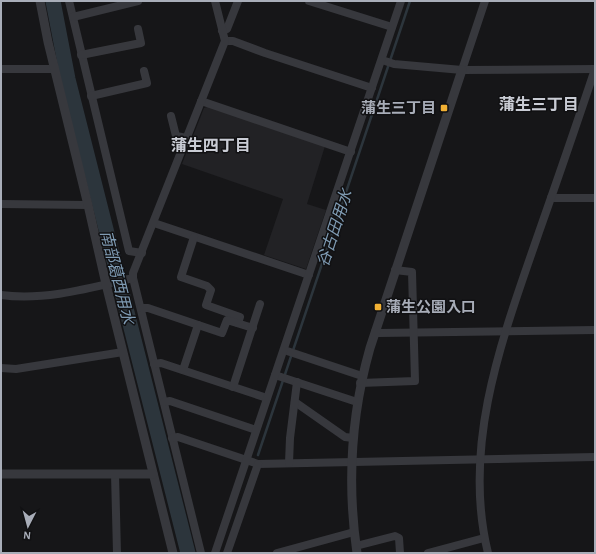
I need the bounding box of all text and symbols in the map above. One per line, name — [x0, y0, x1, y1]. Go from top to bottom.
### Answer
district label: 蒲生三丁目 — [499, 96, 579, 113]
place label: 蒲生三丁目 — [361, 100, 436, 116]
marker: 蒲生三丁目 — [439, 103, 449, 113]
district label: 蒲生四丁目 — [171, 137, 251, 154]
water label: 谷古田用水 — [314, 186, 356, 269]
water label: 南部葛西用水 — [98, 228, 138, 328]
place label: 蒲生公園入口 — [386, 299, 476, 315]
marker: 蒲生公園入口 — [373, 302, 383, 312]
north arrow — [8, 506, 48, 546]
text: N — [23, 530, 31, 541]

